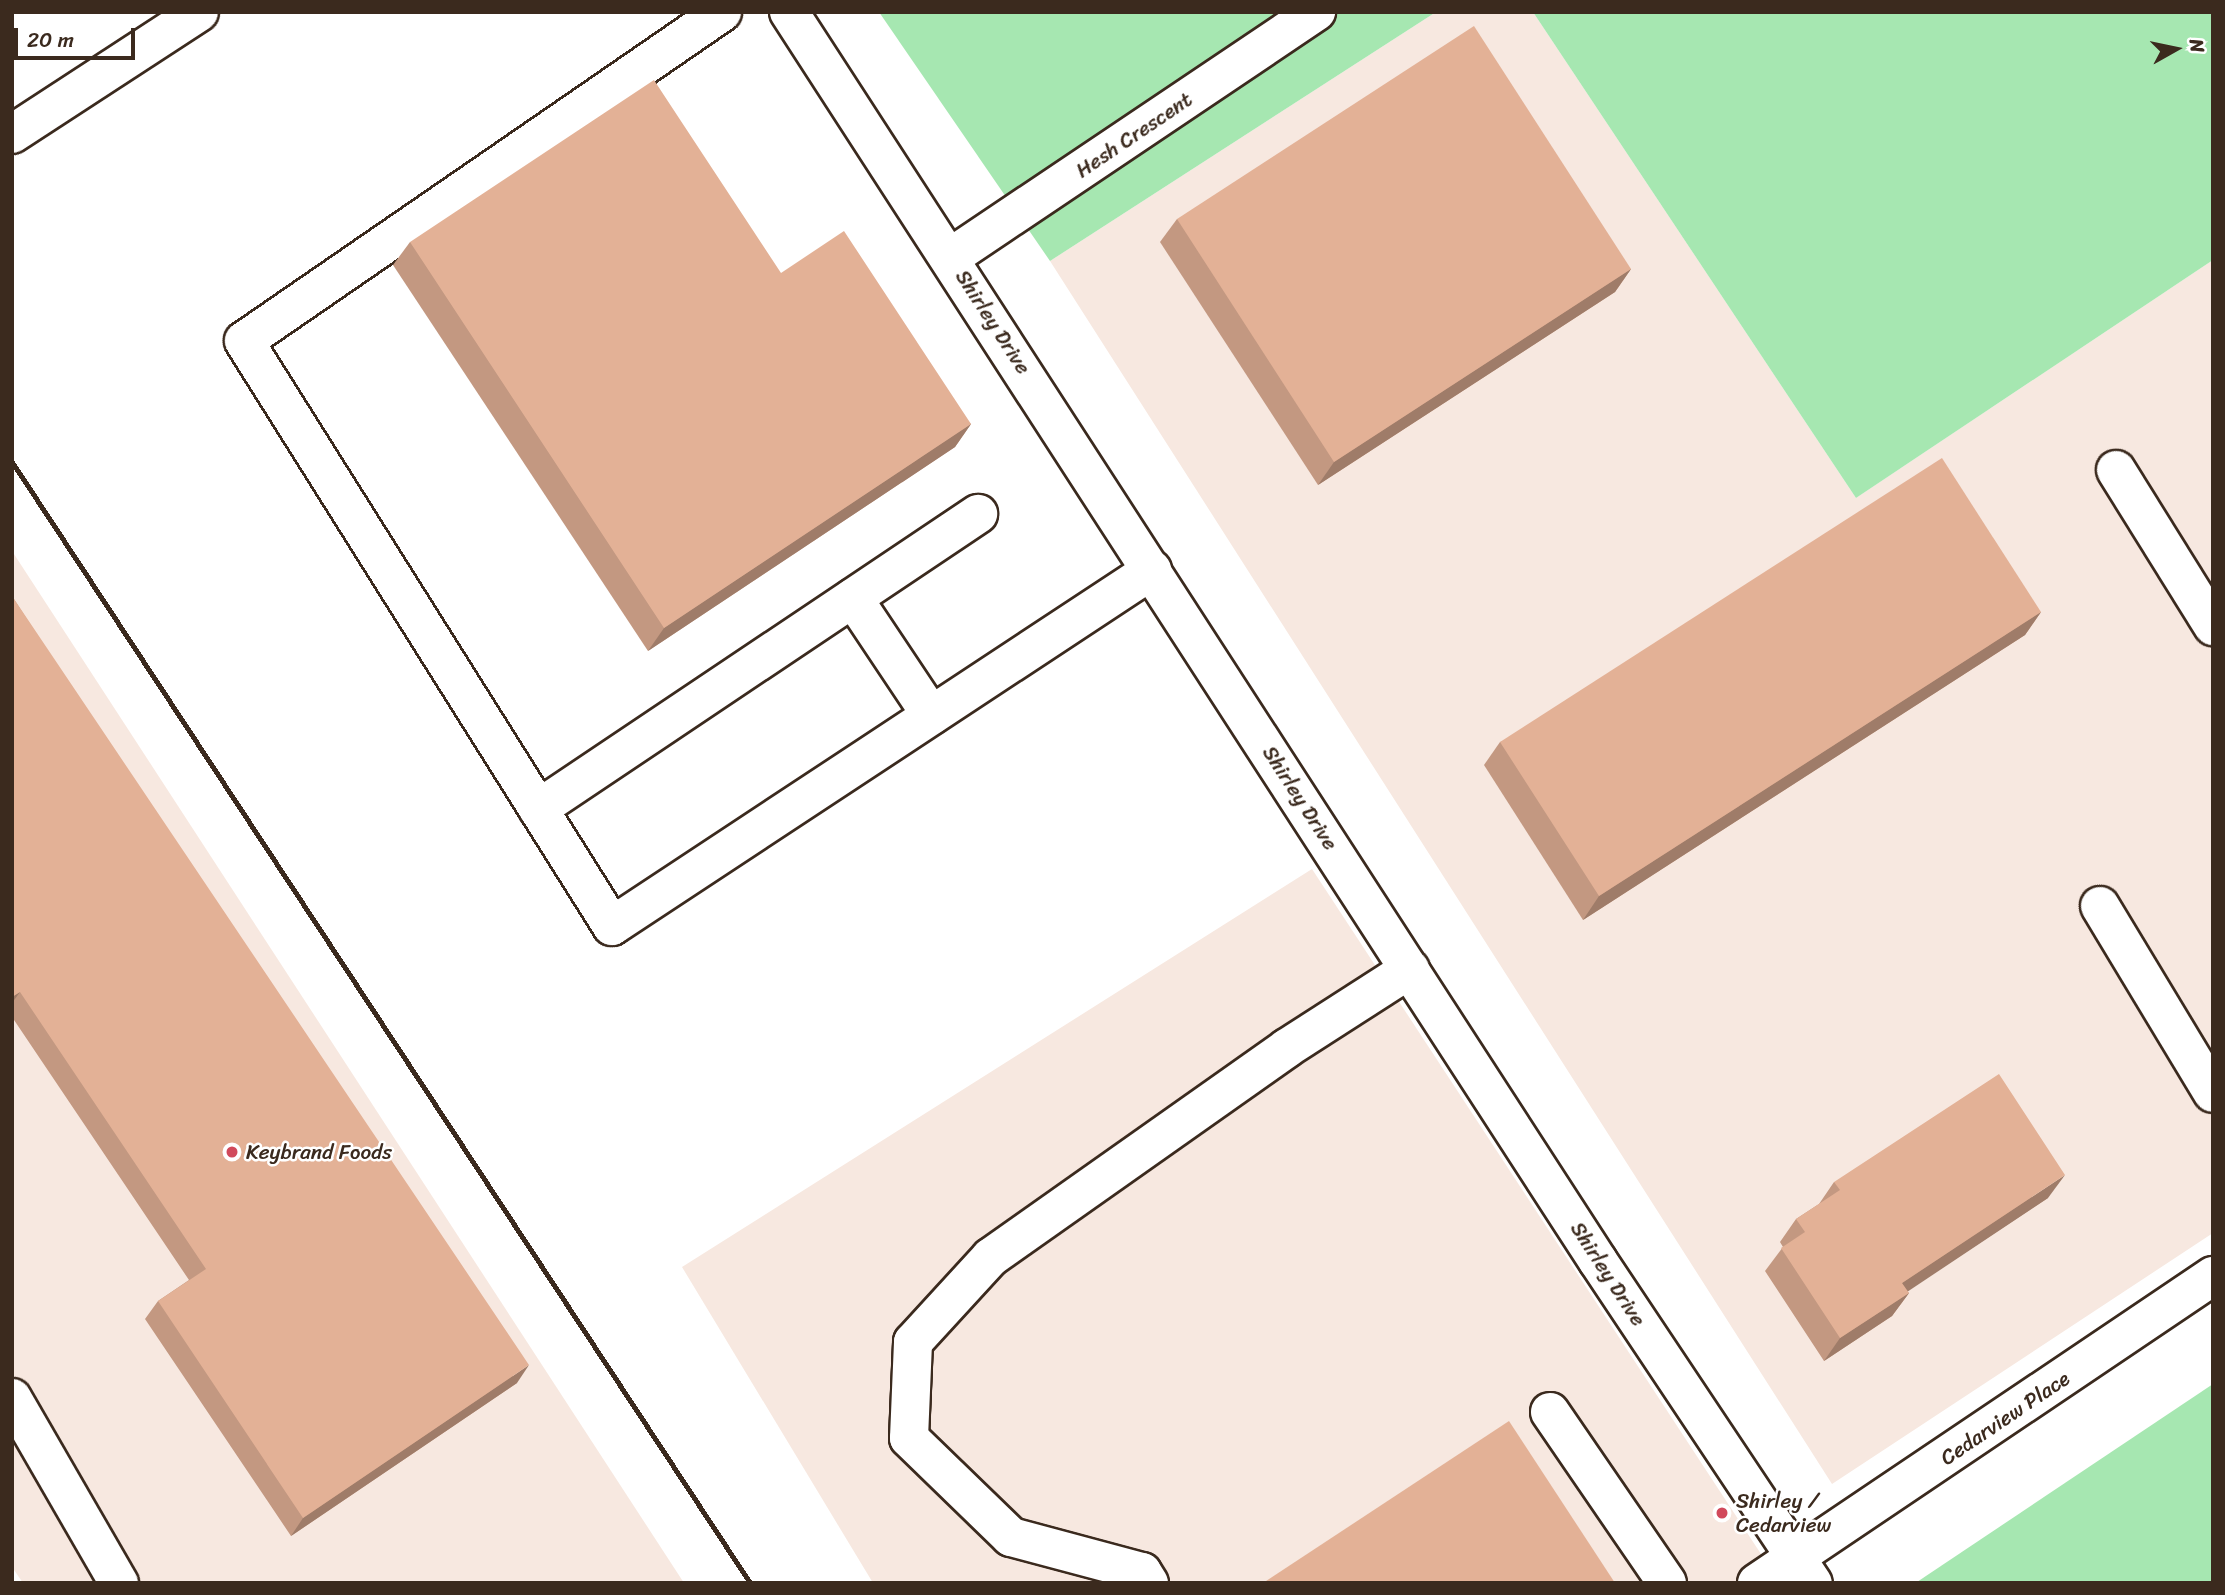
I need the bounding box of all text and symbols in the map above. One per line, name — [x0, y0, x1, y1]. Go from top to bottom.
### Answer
scale bar — [18, 14, 138, 58]
north arrow — [2141, 14, 2211, 84]
text: 20 m — [27, 21, 74, 59]
text: N — [2180, 37, 2215, 55]
street label: Hesh Crescent — [1071, 87, 1197, 183]
street label: Shirley Drive — [950, 265, 1036, 379]
street label: Shirley Drive — [1257, 741, 1343, 855]
place label: Keybrand Foods — [246, 1139, 392, 1165]
marker: Keybrand Foods — [224, 1144, 240, 1160]
street label: Shirley Drive — [1565, 1217, 1651, 1331]
street label: Cedarview Place — [1935, 1365, 2075, 1471]
place label: Shirley / Cedarview — [1736, 1488, 1831, 1538]
marker: Shirley / Cedarview — [1714, 1505, 1730, 1521]

